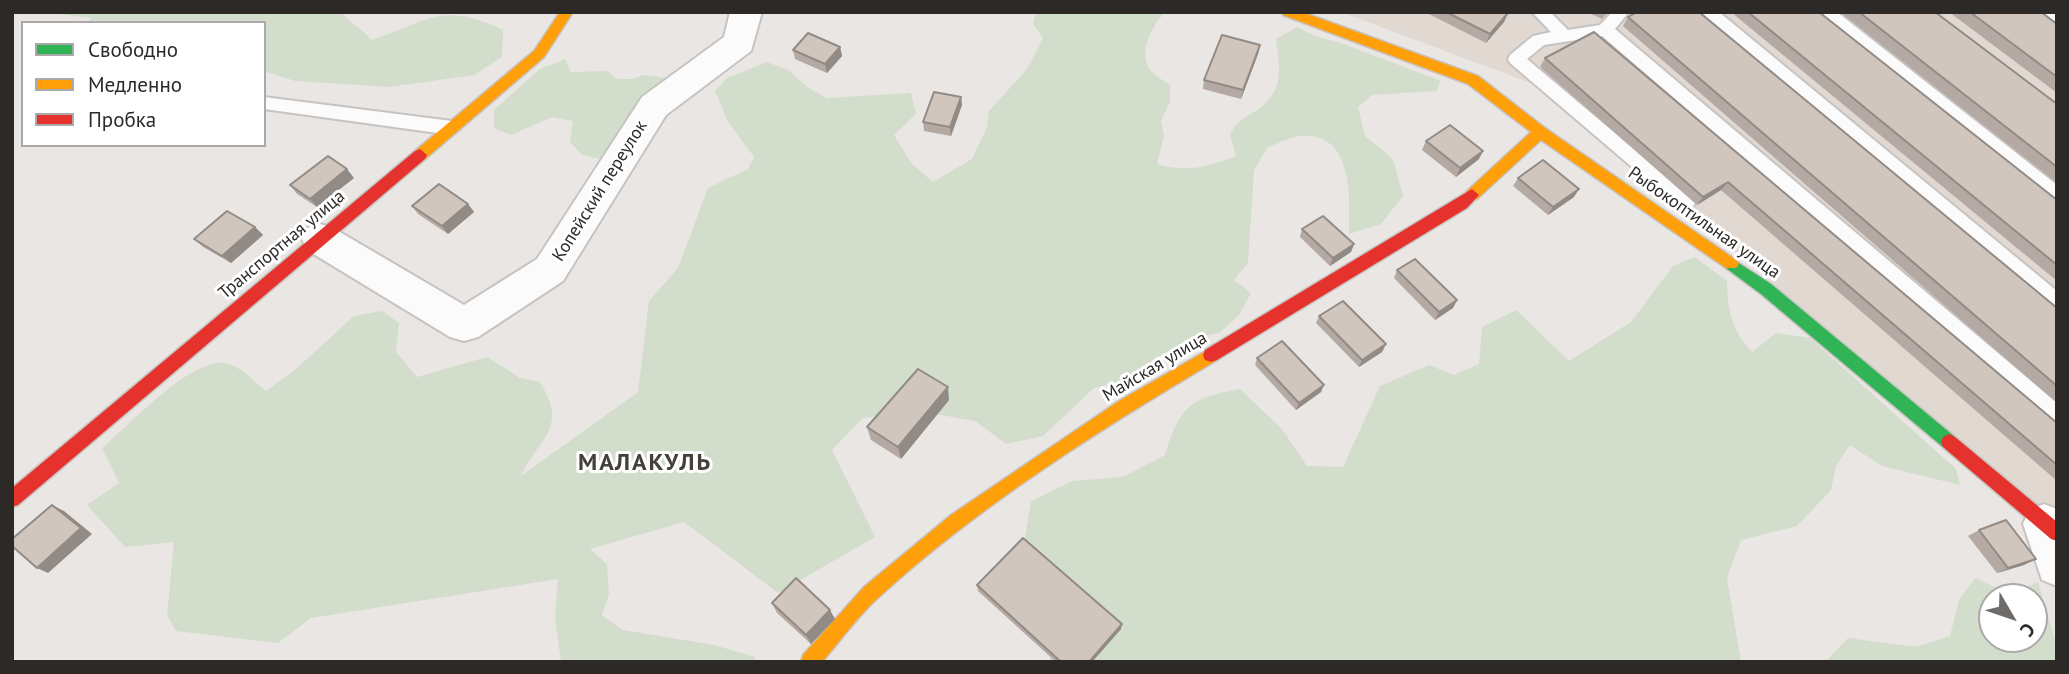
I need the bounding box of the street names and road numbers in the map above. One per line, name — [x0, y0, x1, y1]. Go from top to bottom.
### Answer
street label: Копейский переулок — [548, 117, 652, 265]
street label: Рыбокоптильная улица — [1624, 162, 1784, 284]
street label: Транспортная улица — [214, 186, 350, 304]
street label: Майская улица — [1099, 327, 1211, 407]

